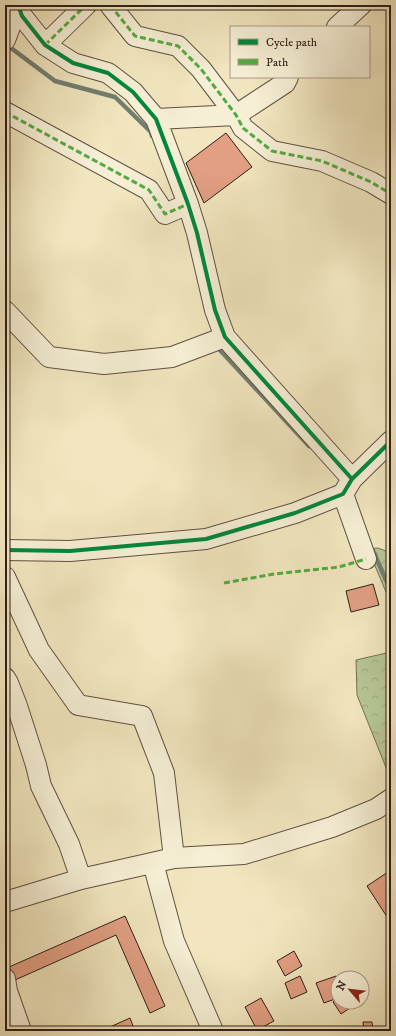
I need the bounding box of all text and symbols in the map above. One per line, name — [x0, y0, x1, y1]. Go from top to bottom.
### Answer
legend — [230, 26, 370, 78]
text: Cycle path — [266, 35, 318, 50]
text: Path — [266, 55, 289, 70]
north arrow — [330, 970, 370, 1010]
text: N — [334, 979, 350, 993]

